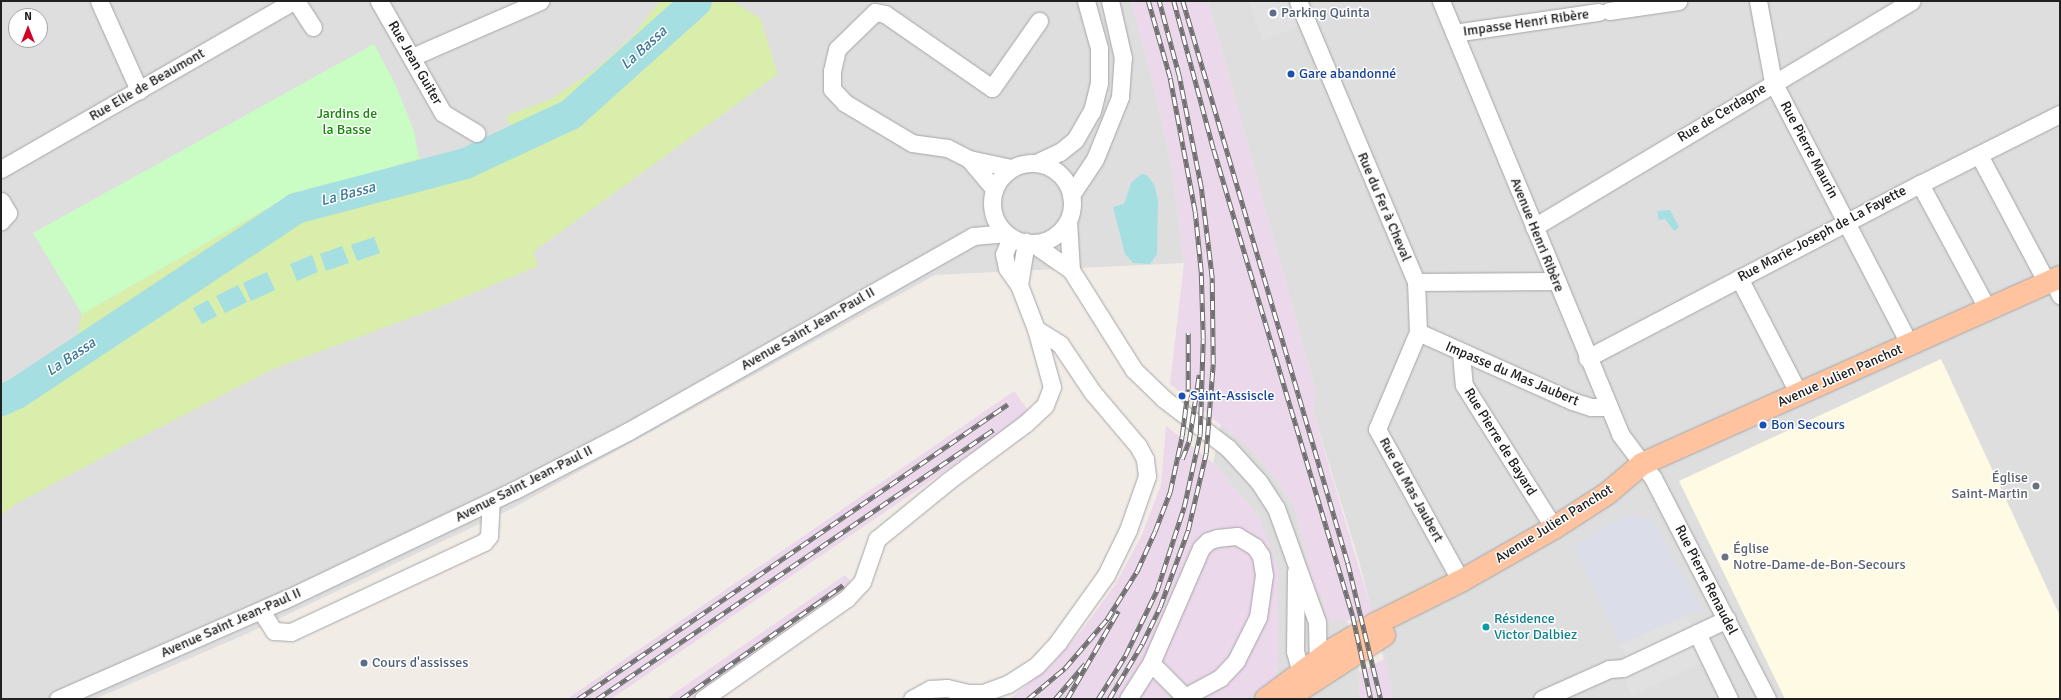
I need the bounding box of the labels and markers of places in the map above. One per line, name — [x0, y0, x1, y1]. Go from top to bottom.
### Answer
place label: Parking Quinta — [1281, 5, 1370, 21]
marker: Parking Quinta — [1268, 8, 1278, 18]
place label: Gare abandonné — [1299, 66, 1396, 82]
marker: Gare abandonné — [1286, 69, 1296, 79]
place label: Saint-Assiscle — [1190, 388, 1274, 404]
marker: Saint-Assiscle — [1177, 391, 1187, 401]
place label: Bon Secours — [1771, 417, 1845, 433]
marker: Bon Secours — [1758, 420, 1768, 430]
place label: Église Saint-Martin — [1952, 470, 2028, 502]
marker: Église Saint-Martin — [2031, 481, 2041, 491]
place label: Église Notre-Dame-de-Bon-Secours — [1733, 541, 1906, 574]
marker: Église Notre-Dame-de-Bon-Secours — [1720, 552, 1730, 562]
place label: Résidence Victor Dalbiez — [1494, 611, 1577, 644]
marker: Résidence Victor Dalbiez — [1481, 622, 1491, 632]
place label: Cours d'assisses — [372, 655, 468, 671]
marker: Cours d'assisses — [359, 658, 369, 668]

